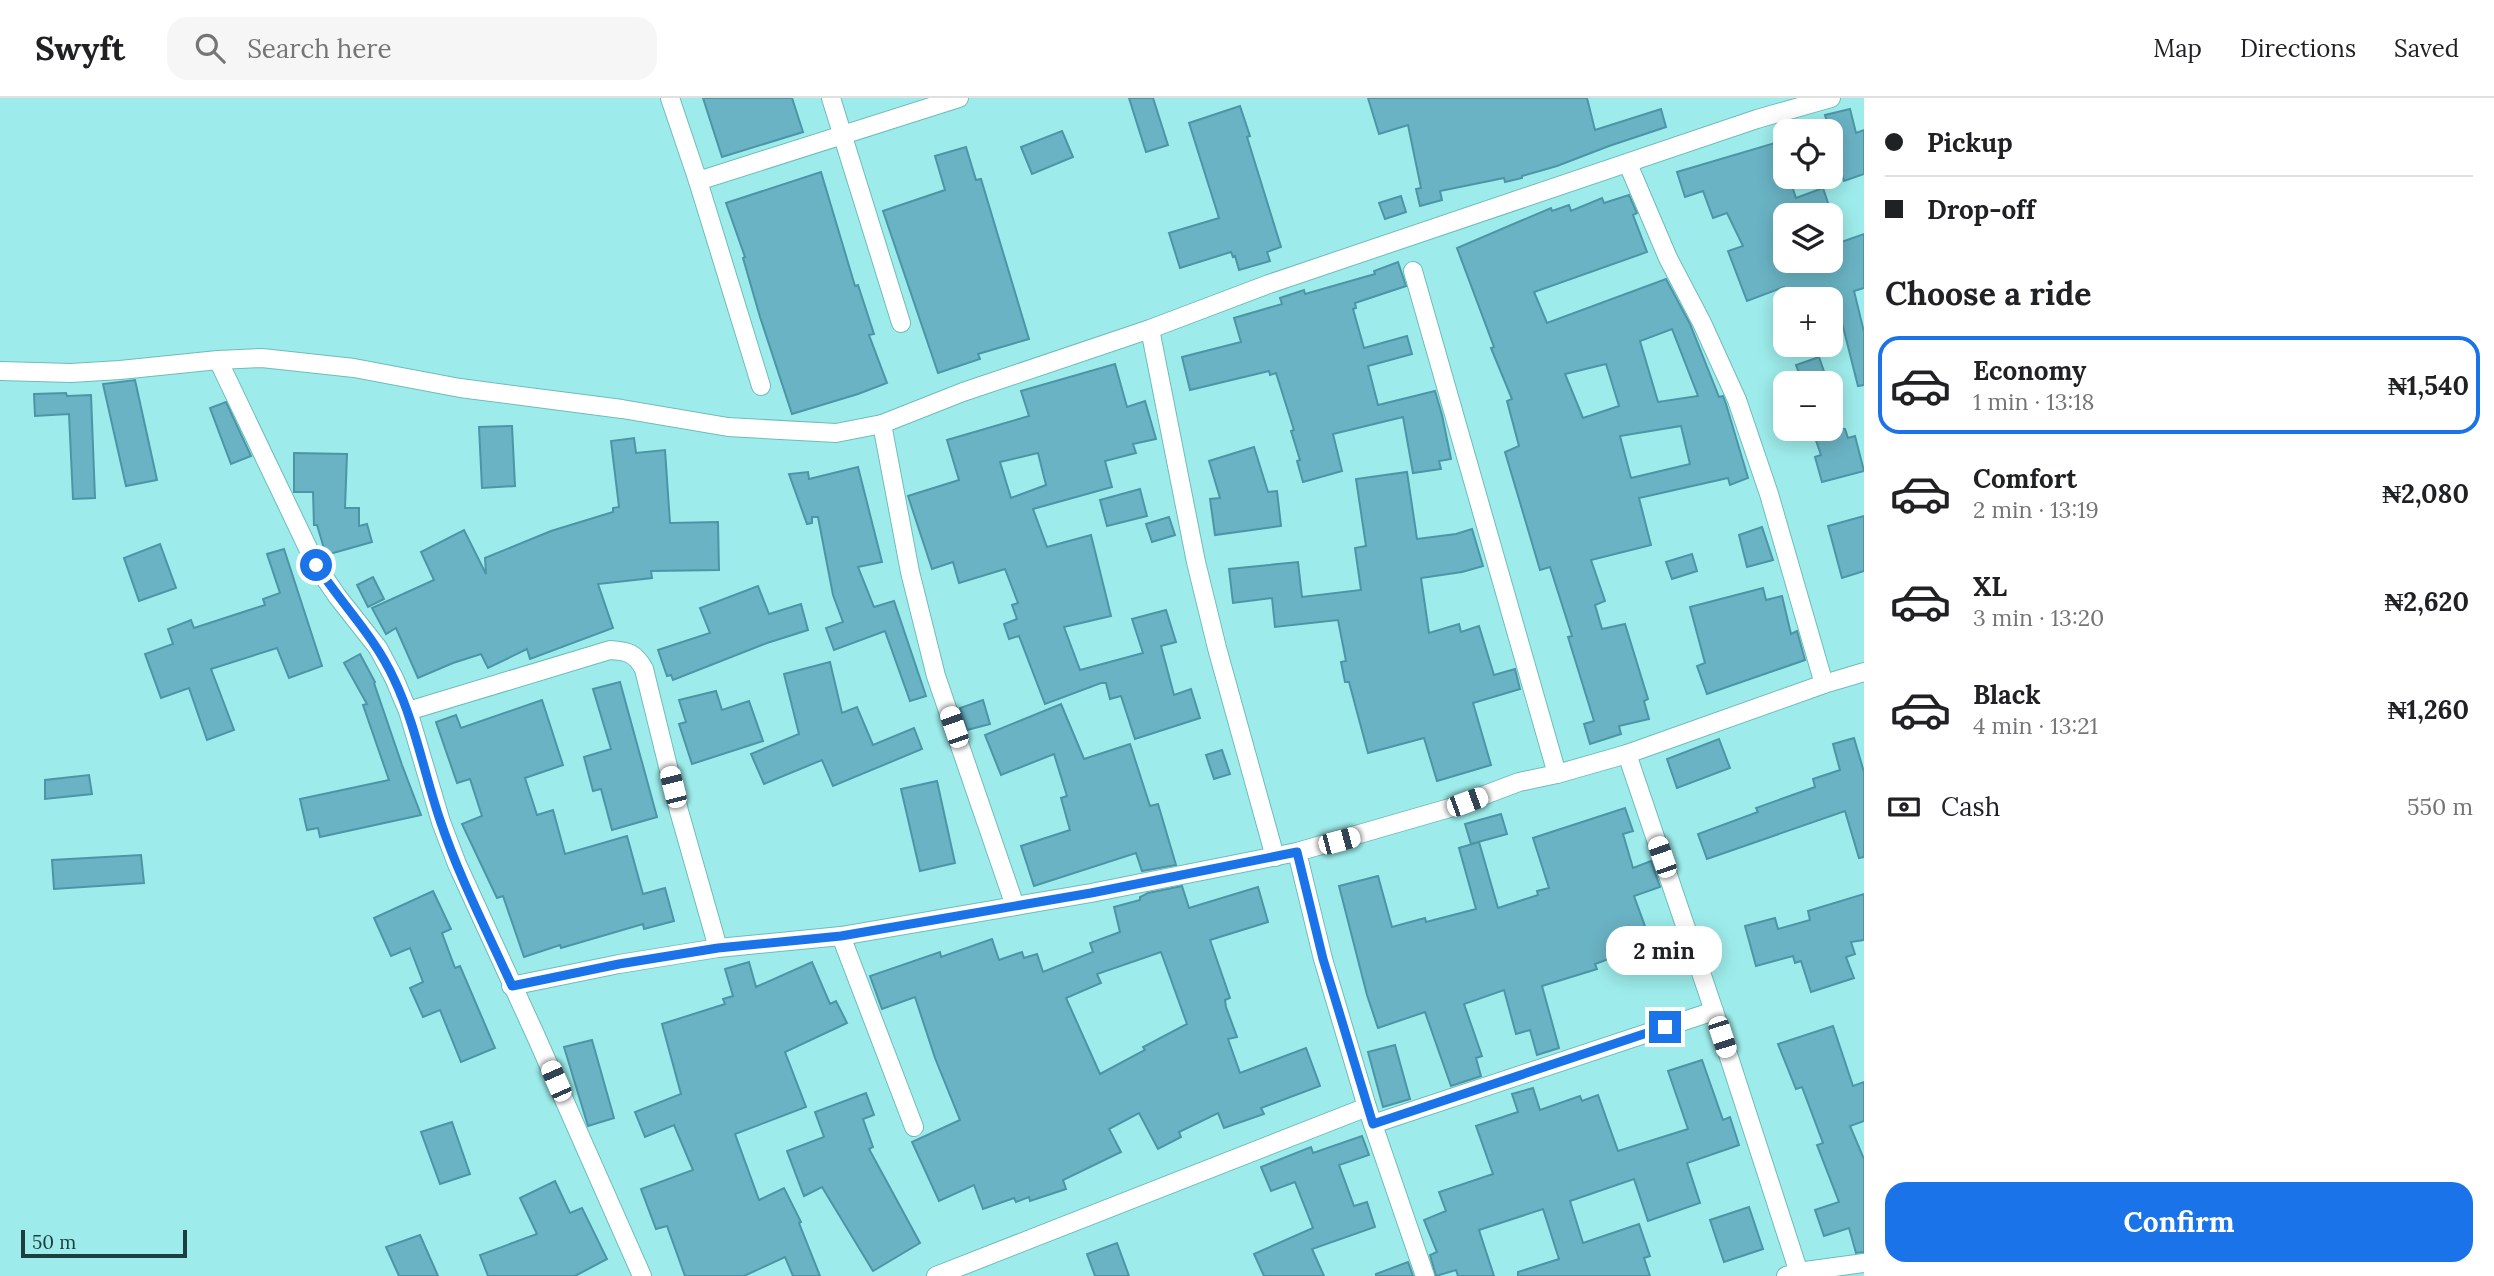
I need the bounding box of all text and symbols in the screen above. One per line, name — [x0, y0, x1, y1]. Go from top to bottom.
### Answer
search box — [167, 17, 657, 80]
text: Swyft — [35, 27, 125, 69]
icon: search — [191, 29, 229, 67]
text: Search here — [247, 32, 391, 65]
text: Map — [2153, 33, 2202, 64]
text: Directions — [2240, 33, 2356, 64]
text: Saved — [2394, 33, 2459, 64]
map controls — [1773, 119, 1843, 441]
button: locate — [1773, 119, 1843, 189]
text: Pickup — [1927, 126, 2013, 159]
text: Drop-off — [1927, 193, 2035, 226]
button: layers — [1773, 203, 1843, 273]
text: Choose a ride — [1885, 273, 2092, 314]
button: + — [1773, 287, 1843, 357]
icon: car — [1889, 354, 1952, 417]
text: Economy — [1973, 354, 2086, 387]
text: ₦1,540 — [2388, 369, 2469, 402]
button: − — [1773, 371, 1843, 441]
text: 1 min · 13:18 — [1973, 387, 2095, 416]
icon: car — [1889, 462, 1952, 525]
text: Comfort — [1973, 462, 2077, 495]
text: ₦2,080 — [2382, 477, 2469, 510]
text: 2 min · 13:19 — [1973, 495, 2099, 524]
route start — [300, 549, 332, 581]
icon: car — [1889, 570, 1952, 633]
text: XL — [1973, 570, 2007, 603]
text: ₦2,620 — [2385, 585, 2469, 618]
text: 3 min · 13:20 — [1973, 603, 2104, 632]
icon: car — [1889, 678, 1952, 741]
text: Black — [1973, 678, 2041, 711]
text: ₦1,260 — [2388, 693, 2469, 726]
car — [938, 704, 971, 750]
text: 4 min · 13:21 — [1973, 711, 2098, 740]
car — [658, 764, 689, 810]
car — [1444, 785, 1491, 819]
icon: cash — [1885, 788, 1923, 826]
text: Cash — [1941, 790, 2000, 823]
text: 550 m — [2407, 792, 2473, 821]
car — [1316, 825, 1363, 857]
car — [1646, 834, 1679, 880]
callout: 2 min — [1607, 926, 1723, 974]
text: 2 min — [1633, 936, 1695, 965]
route end — [1649, 1011, 1681, 1043]
car — [1706, 1014, 1739, 1060]
car — [538, 1058, 575, 1104]
button: Confirm — [1885, 1182, 2473, 1262]
scale bar — [21, 1227, 187, 1259]
text: 50 m — [32, 1230, 76, 1254]

